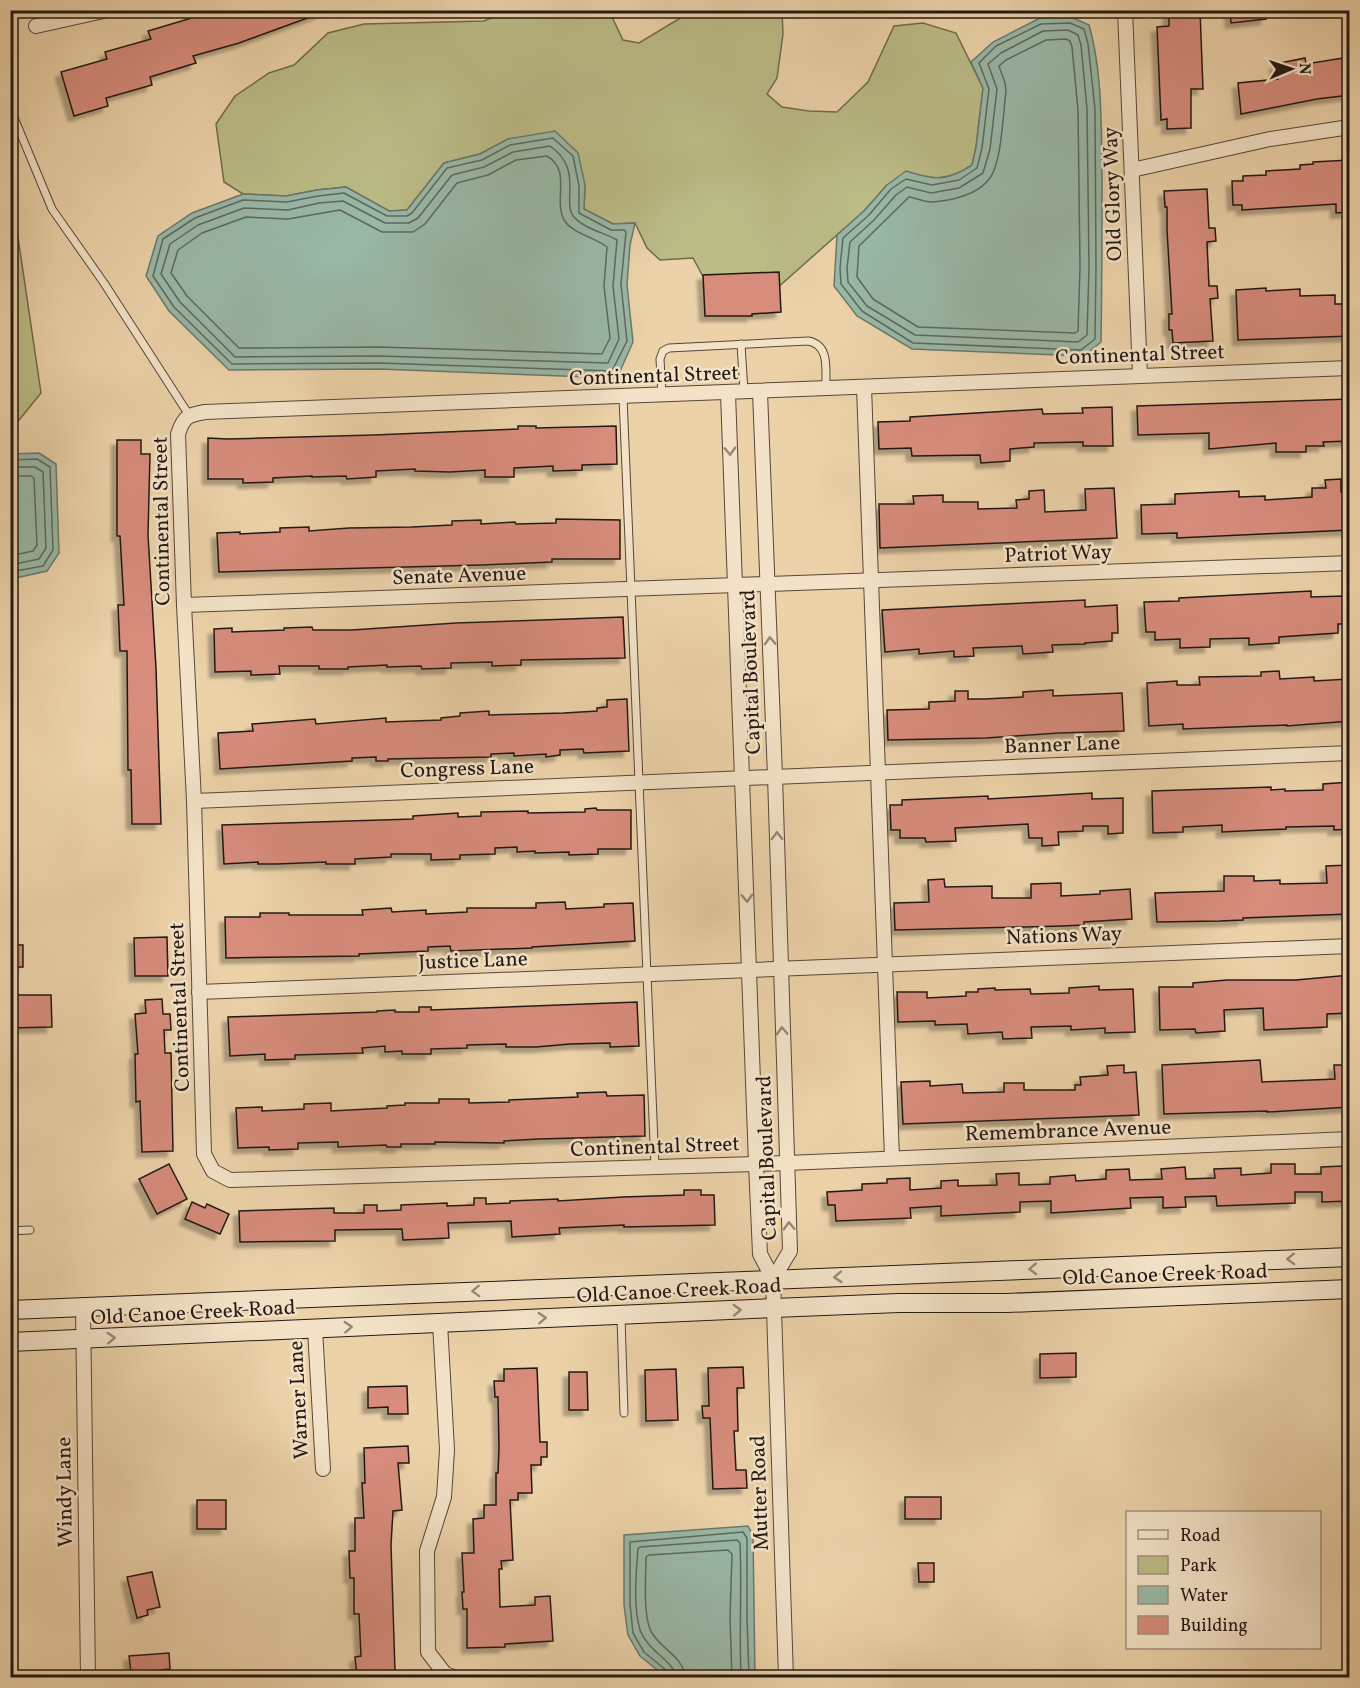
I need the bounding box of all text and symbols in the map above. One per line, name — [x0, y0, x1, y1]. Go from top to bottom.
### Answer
north arrow — [1261, 39, 1321, 99]
text: N — [1293, 62, 1315, 75]
street label: Old Glory Way — [1097, 126, 1130, 262]
street label: Continental Street — [1055, 338, 1225, 373]
street label: Continental Street — [569, 359, 739, 394]
street label: Continental Street — [147, 436, 178, 606]
one-way arrow — [724, 447, 737, 456]
street label: Patriot Way — [1004, 538, 1113, 571]
street label: Senate Avenue — [391, 560, 527, 593]
street label: Capital Boulevard — [734, 589, 769, 755]
one-way arrow — [764, 637, 776, 646]
street label: Banner Lane — [1003, 729, 1121, 762]
street label: Congress Lane — [400, 753, 534, 786]
one-way arrow — [771, 831, 783, 840]
one-way arrow — [740, 893, 753, 902]
street label: Nations Way — [1005, 920, 1123, 953]
street label: Continental Street — [163, 922, 198, 1092]
street label: Justice Lane — [418, 945, 528, 978]
one-way arrow — [776, 1026, 789, 1035]
street label: Capital Boulevard — [750, 1075, 785, 1241]
street label: Remembrance Avenue — [964, 1113, 1172, 1150]
street label: Continental Street — [570, 1130, 740, 1165]
one-way arrow — [783, 1221, 796, 1230]
one-way arrow — [1287, 1253, 1296, 1266]
street label: Old Canoe Creek Road — [1062, 1257, 1268, 1294]
one-way arrow — [1029, 1263, 1038, 1276]
one-way arrow — [834, 1271, 843, 1284]
street label: Old Canoe Creek Road — [576, 1272, 782, 1311]
one-way arrow — [471, 1285, 480, 1298]
street label: Old Canoe Creek Road — [90, 1294, 296, 1333]
one-way arrow — [733, 1303, 742, 1316]
one-way arrow — [538, 1312, 547, 1325]
one-way arrow — [343, 1321, 352, 1334]
one-way arrow — [106, 1332, 115, 1345]
street label: Warner Lane — [282, 1340, 317, 1460]
street label: Mutter Road — [744, 1435, 777, 1551]
street label: Windy Lane — [50, 1436, 81, 1548]
legend — [1126, 1511, 1321, 1649]
text: Road — [1180, 1524, 1221, 1549]
text: Park — [1180, 1554, 1217, 1579]
text: Water — [1180, 1584, 1228, 1609]
text: Building — [1180, 1614, 1248, 1639]

